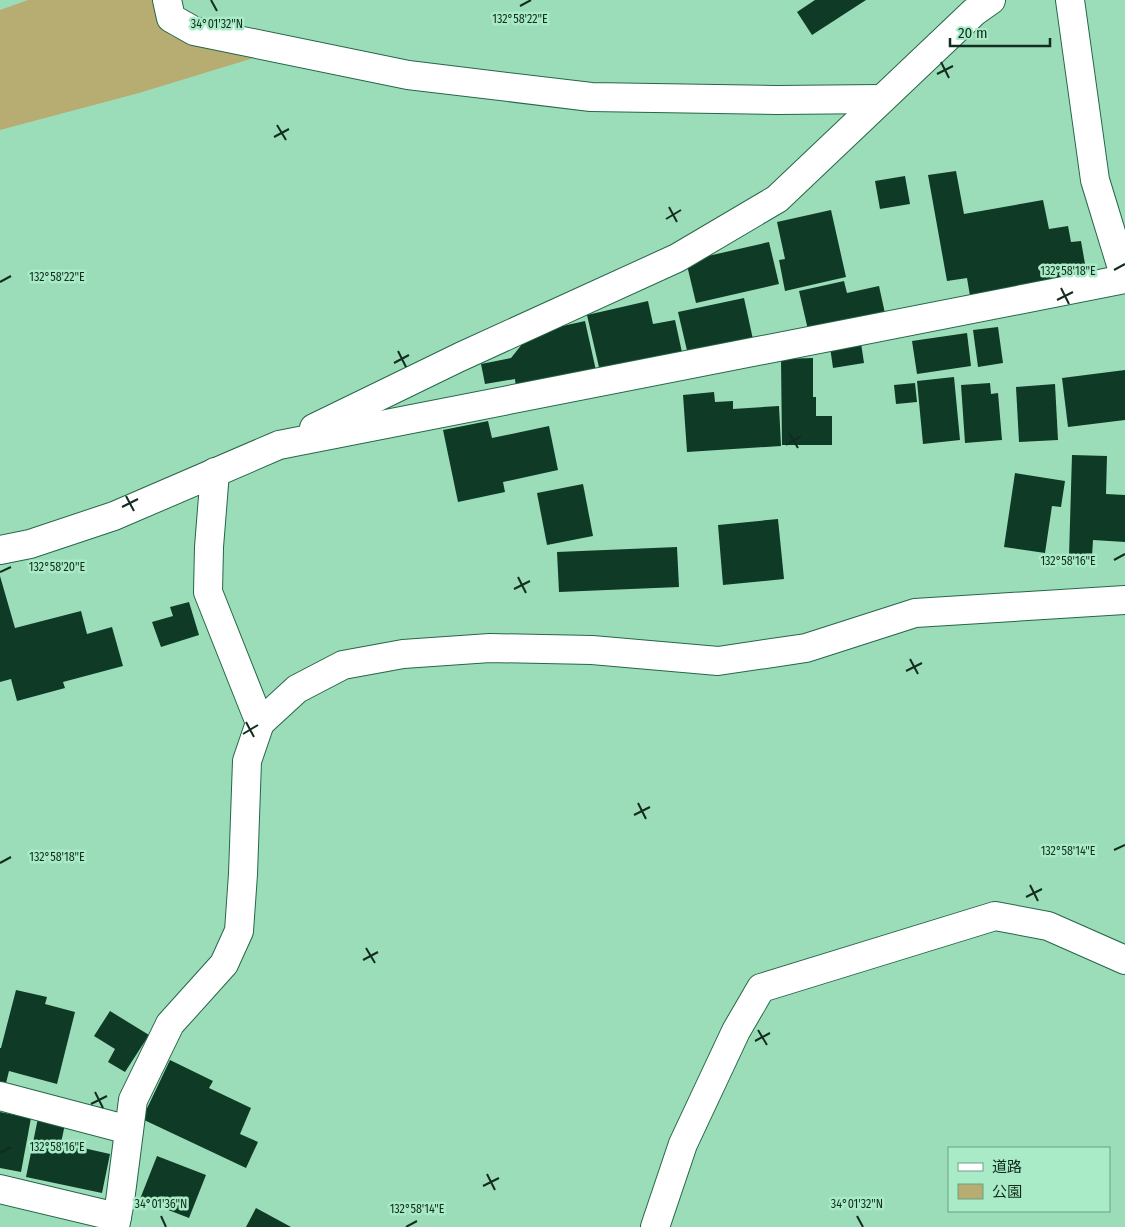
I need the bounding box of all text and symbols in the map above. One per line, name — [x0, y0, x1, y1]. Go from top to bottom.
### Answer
text: 132°58'22"E — [492, 12, 548, 26]
scale bar — [950, 15, 1050, 47]
text: 34°01'32"N — [191, 17, 243, 31]
text: 20 m — [958, 24, 988, 42]
text: 132°58'18"E — [1040, 264, 1096, 278]
text: 132°58'22"E — [29, 270, 85, 284]
text: 132°58'16"E — [1040, 554, 1096, 568]
text: 132°58'20"E — [29, 560, 85, 574]
text: 132°58'14"E — [1041, 844, 1096, 858]
text: 132°58'18"E — [29, 850, 85, 864]
text: 132°58'16"E — [29, 1140, 85, 1154]
legend — [948, 1147, 1110, 1212]
text: 道路 — [992, 1158, 1022, 1176]
text: 公園 — [992, 1183, 1022, 1201]
text: 34°01'36"N — [135, 1197, 187, 1211]
text: 34°01'32"N — [831, 1197, 883, 1211]
text: 132°58'14"E — [390, 1202, 445, 1216]

